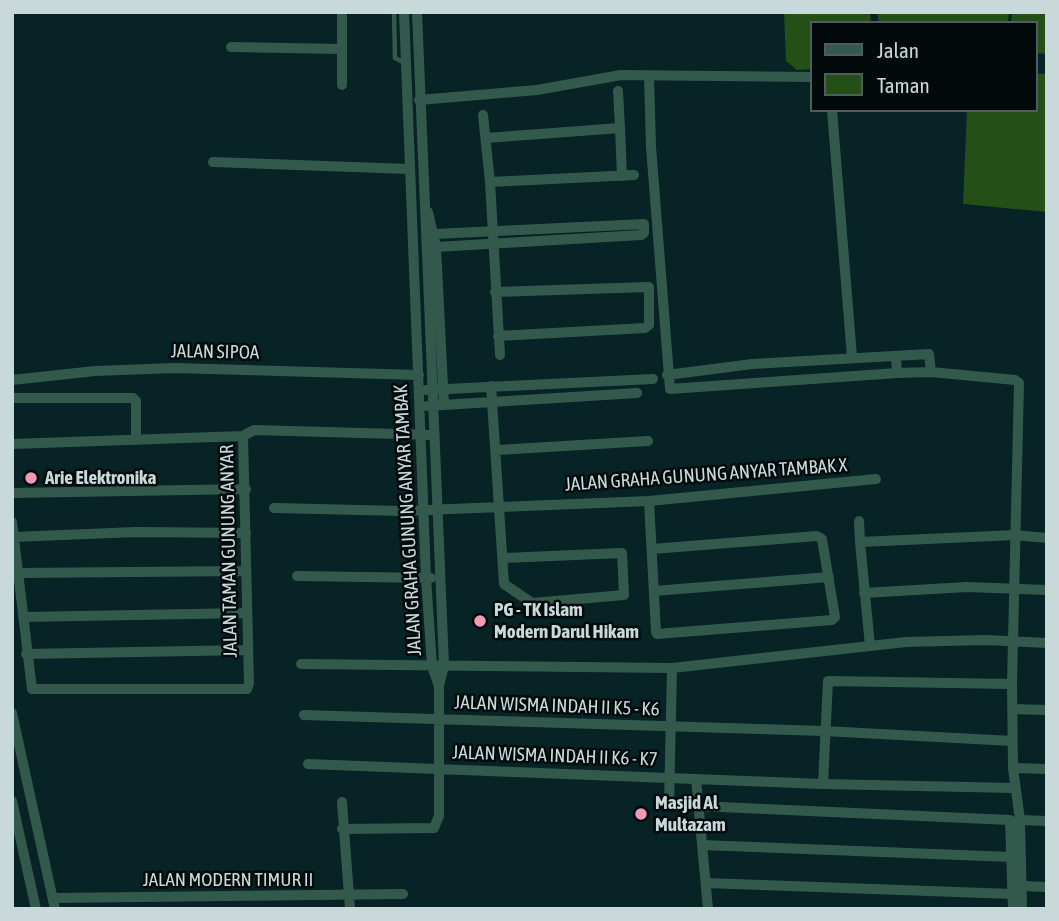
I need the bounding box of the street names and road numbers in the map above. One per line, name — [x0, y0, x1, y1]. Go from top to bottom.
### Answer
street label: JALAN SIPOA — [171, 340, 259, 364]
street label: JALAN GRAHA GUNUNG ANYAR TAMBAK — [389, 384, 427, 656]
street label: JALAN TAMAN GUNUNG ANYAR — [216, 444, 242, 658]
street label: JALAN GRAHA GUNUNG ANYAR TAMBAK X — [564, 454, 848, 496]
street label: JALAN WISMA INDAH II K5 - K6 — [454, 691, 660, 721]
street label: JALAN WISMA INDAH II K6 - K7 — [452, 741, 658, 771]
street label: JALAN MODERN TIMUR II — [143, 869, 313, 891]

